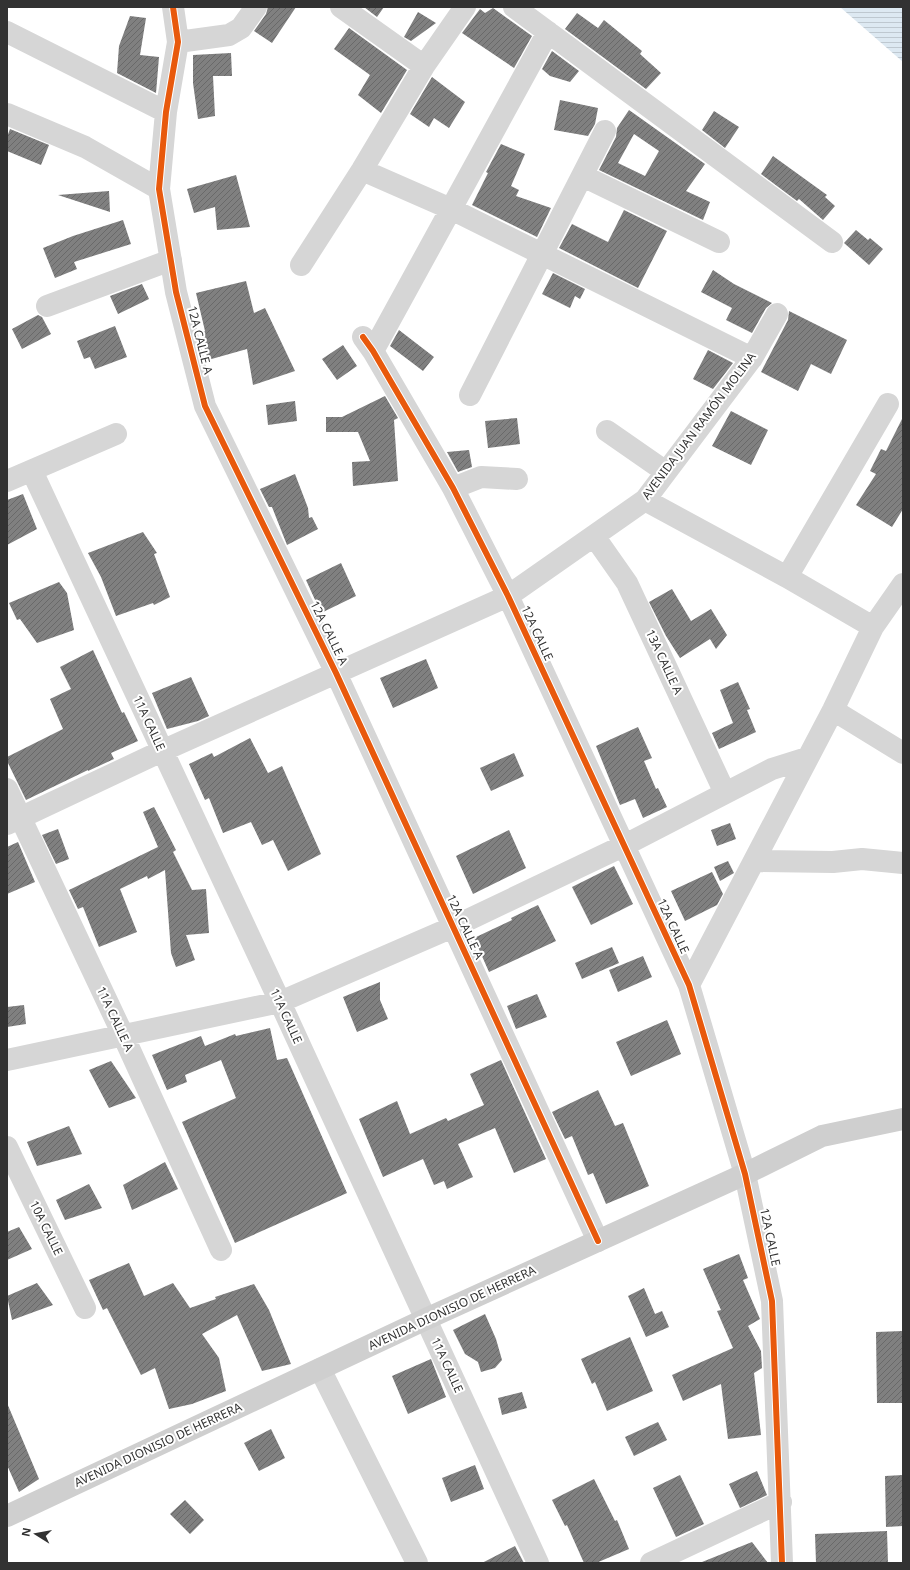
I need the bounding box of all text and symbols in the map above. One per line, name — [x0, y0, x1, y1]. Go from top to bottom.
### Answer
street label: 12A CALLE A — [184, 304, 217, 376]
street label: AVENIDA JUAN RAMÓN MOLINA — [638, 348, 760, 503]
street label: 12A CALLE A — [307, 598, 353, 668]
street label: 12A CALLE — [517, 602, 558, 663]
street label: 13A CALLE A — [642, 627, 687, 697]
street label: 11A CALLE — [129, 692, 170, 753]
street label: 12A CALLE A — [443, 892, 488, 962]
street label: 12A CALLE — [653, 895, 694, 956]
street label: 11A CALLE A — [93, 984, 138, 1054]
street label: 11A CALLE — [266, 985, 307, 1046]
street label: 10A CALLE — [26, 1198, 67, 1258]
street label: 12A CALLE — [756, 1206, 785, 1268]
street label: AVENIDA DIONISIO DE HERRERA — [365, 1261, 539, 1354]
street label: 11A CALLE — [427, 1334, 468, 1395]
street label: AVENIDA DIONISIO DE HERRERA — [71, 1398, 245, 1491]
north arrow — [16, 1514, 56, 1554]
text: N — [17, 1526, 34, 1538]

